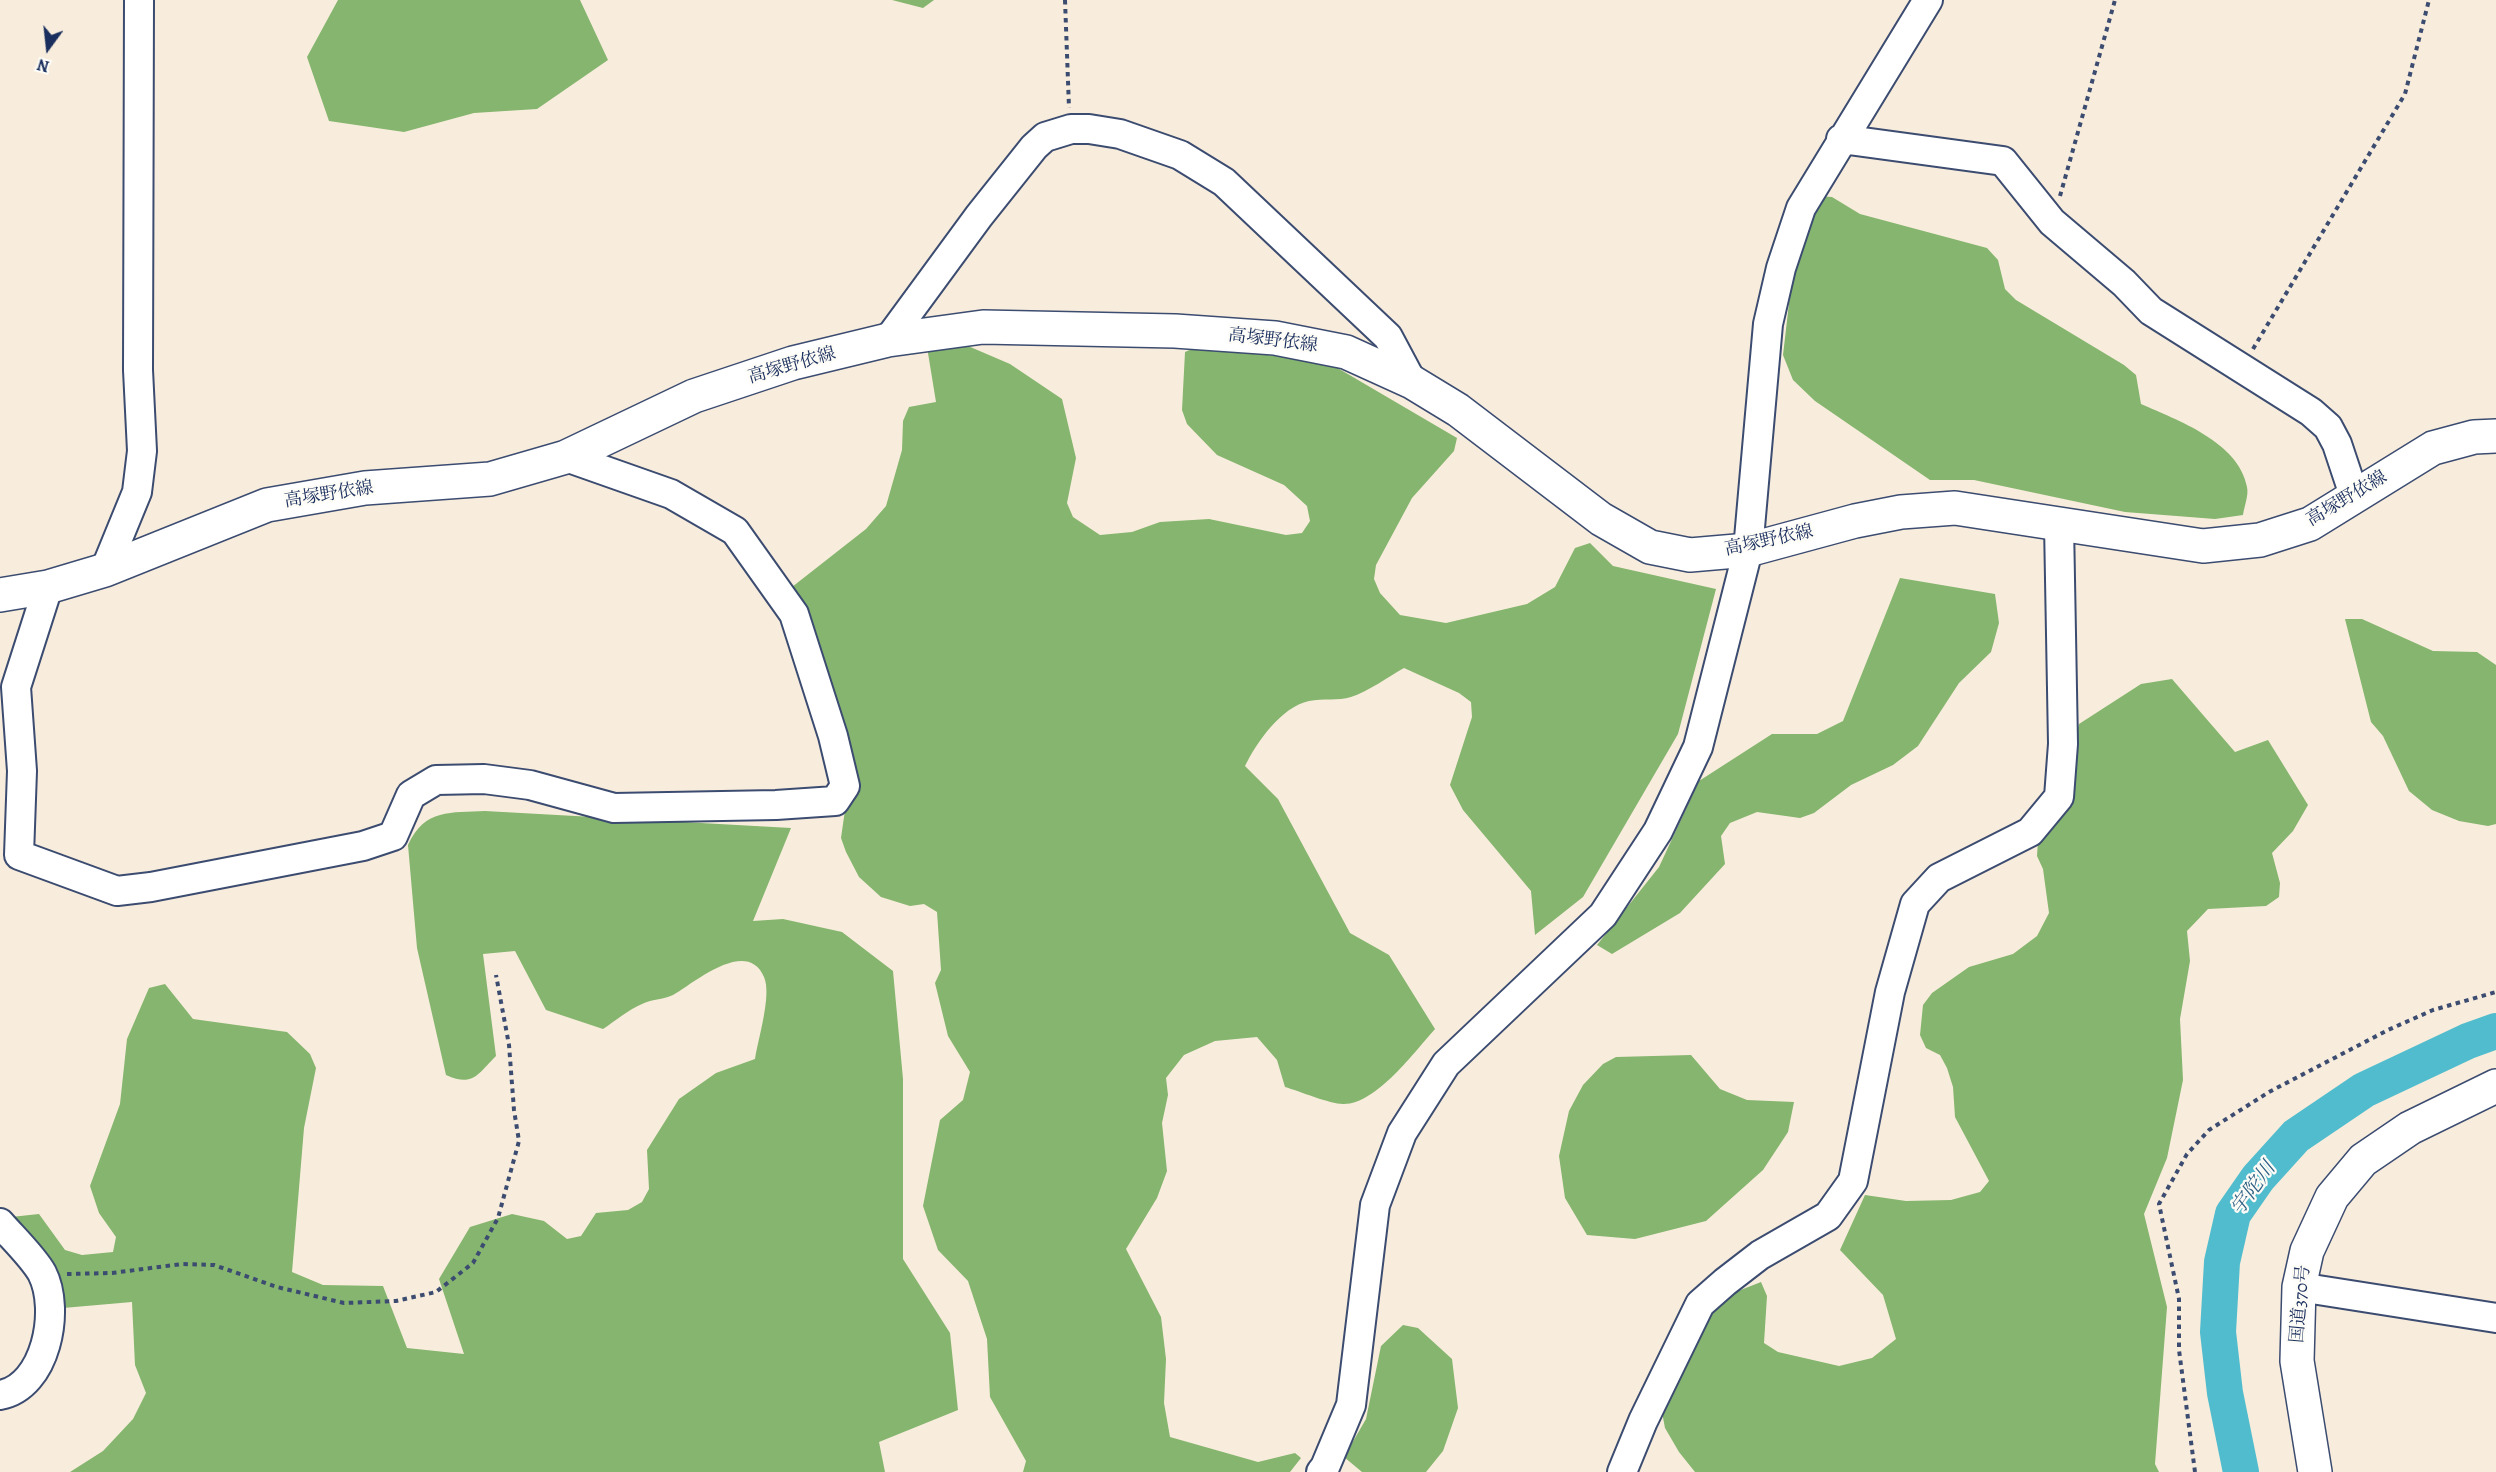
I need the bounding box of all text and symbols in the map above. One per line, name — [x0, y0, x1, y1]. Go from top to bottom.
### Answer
north arrow — [18, 18, 78, 78]
text: N — [35, 53, 52, 78]
street label: 高塚野依線 — [1227, 325, 1319, 357]
street label: 高塚野依線 — [746, 343, 838, 389]
street label: 高塚野依線 — [2303, 467, 2391, 531]
street label: 高塚野依線 — [283, 477, 375, 513]
street label: 高塚野依線 — [1723, 521, 1815, 561]
water label: 宇陀川 — [2227, 1158, 2281, 1220]
street label: 国道370号 — [2287, 1264, 2315, 1344]

